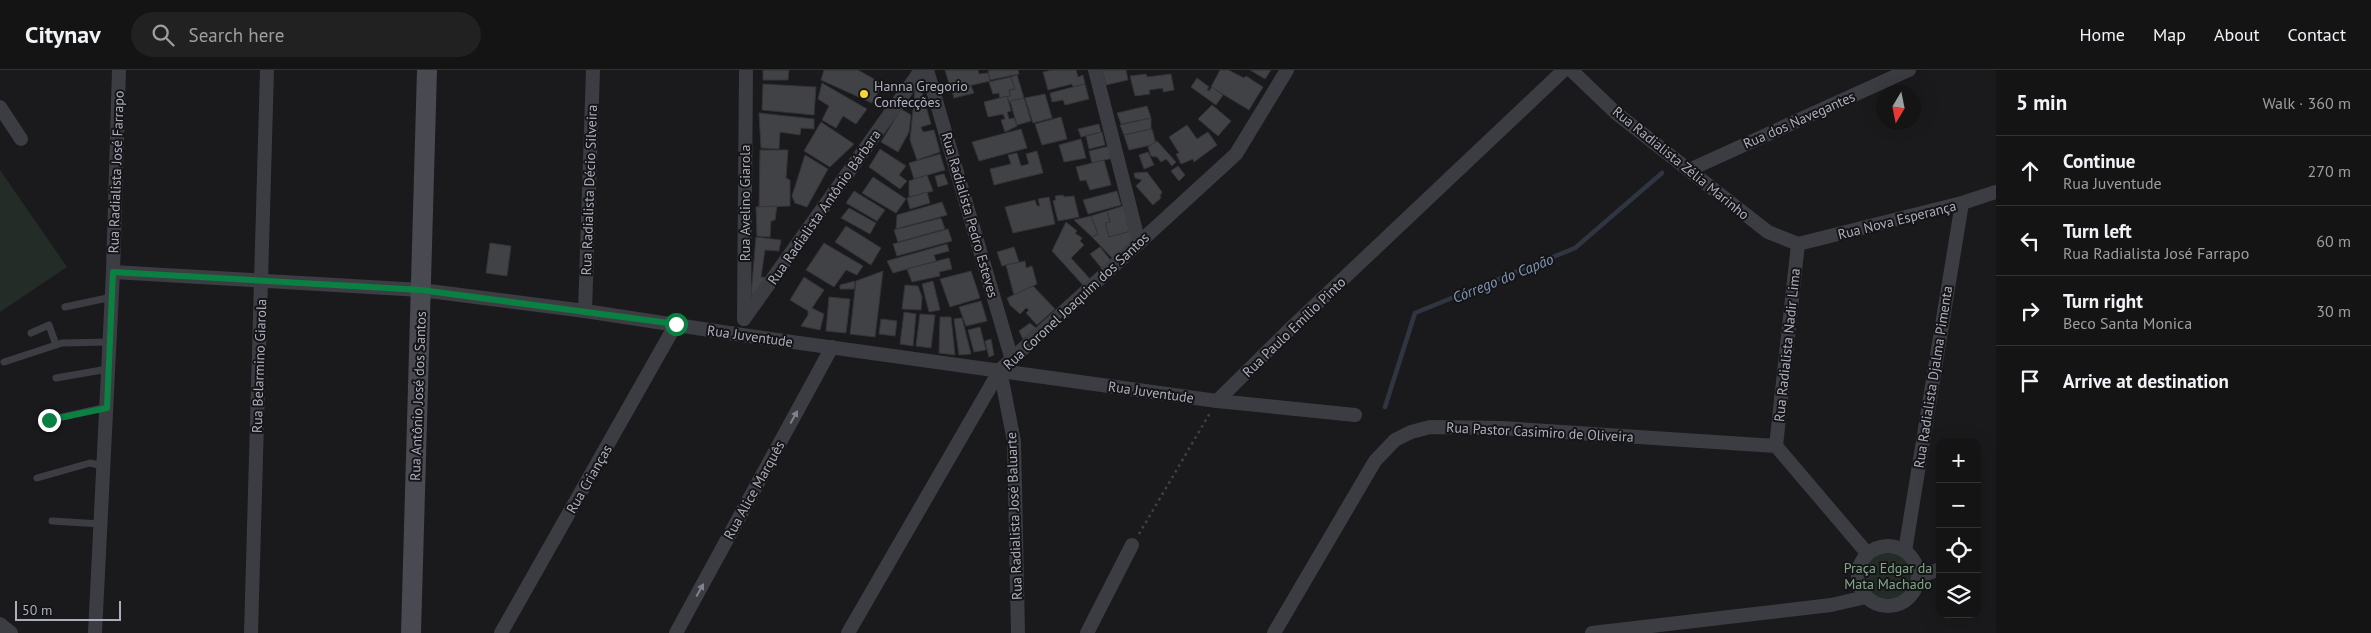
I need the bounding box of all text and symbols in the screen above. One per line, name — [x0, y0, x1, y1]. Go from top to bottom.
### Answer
search box — [131, 12, 481, 57]
text: Citynav — [25, 19, 101, 50]
icon: search — [149, 21, 177, 49]
text: Search here — [189, 23, 284, 47]
text: Home — [2079, 23, 2125, 46]
text: Map — [2153, 23, 2186, 46]
text: About — [2214, 23, 2260, 46]
text: Contact — [2288, 23, 2346, 46]
place label: Hanna Gregorio Confecções — [874, 77, 968, 111]
north arrow — [1876, 85, 1921, 130]
street label: Rua dos Navegantes — [1740, 87, 1858, 153]
marker: Hanna Gregorio Confecções — [858, 88, 870, 100]
text: 5 min — [2016, 89, 2067, 116]
street label: Rua Radialista José Farrapo — [104, 90, 128, 254]
text: Walk · 360 m — [2262, 93, 2351, 113]
street label: Rua Radialista Zélia Marinho — [1609, 102, 1753, 224]
street label: Rua Radialista Décio Silveira — [577, 104, 601, 276]
street label: Rua Radialista Antônio Bárbara — [764, 126, 885, 288]
street label: Rua Radialista Pedro Esteves — [938, 130, 1002, 300]
street label: Rua Avelino Giarola — [736, 145, 754, 261]
text: Continue — [2063, 149, 2135, 173]
icon: ahead — [2016, 157, 2044, 185]
text: 270 m — [2308, 161, 2351, 181]
text: Rua Juventude — [2063, 173, 2162, 193]
street label: Rua Nova Esperança — [1836, 197, 1958, 243]
text: Turn left — [2063, 219, 2132, 243]
icon: left — [2016, 227, 2044, 255]
street label: Rua Coronel Joaquim dos Santos — [999, 228, 1153, 374]
text: 60 m — [2316, 231, 2351, 251]
text: Rua Radialista José Farrapo — [2063, 243, 2249, 263]
water label: Córrego do Capão — [1450, 249, 1556, 307]
street label: Rua Radialista Nadir Lima — [1770, 267, 1804, 423]
street label: Rua Paulo Emílio Pinto — [1239, 273, 1349, 381]
street label: Rua Radialista Djalma Pimenta — [1910, 285, 1956, 469]
text: Turn right — [2063, 289, 2143, 313]
icon: right — [2016, 297, 2044, 325]
street label: Rua Belarmino Giarola — [248, 299, 270, 433]
text: 30 m — [2316, 301, 2351, 321]
street label: Rua Antônio José dos Santos — [406, 311, 430, 481]
route start — [665, 313, 688, 336]
text: Beco Santa Monica — [2063, 313, 2192, 333]
street label: Rua Juventude — [706, 321, 794, 351]
icon: arrive — [2016, 367, 2044, 395]
text: Arrive at destination — [2063, 369, 2229, 393]
street label: Rua Juventude — [1107, 377, 1195, 407]
route end — [38, 409, 61, 432]
one-way arrow — [790, 410, 799, 424]
street label: Rua Pastor Casimiro de Oliveira — [1446, 418, 1634, 446]
street label: Rua Radialista José Baluarte — [1002, 432, 1026, 600]
street label: Rua Alice Marquês — [720, 438, 789, 542]
map controls — [1936, 438, 1981, 618]
button: + — [1936, 438, 1981, 483]
street label: Rua Crianças — [562, 441, 616, 517]
button: − — [1936, 483, 1981, 528]
button: locate — [1936, 528, 1981, 573]
park label: Praça Edgar da Mata Machado — [1844, 559, 1932, 593]
button: layers — [1936, 573, 1981, 618]
one-way arrow — [695, 584, 704, 597]
scale bar — [15, 598, 121, 621]
text: 50 m — [22, 601, 52, 619]

